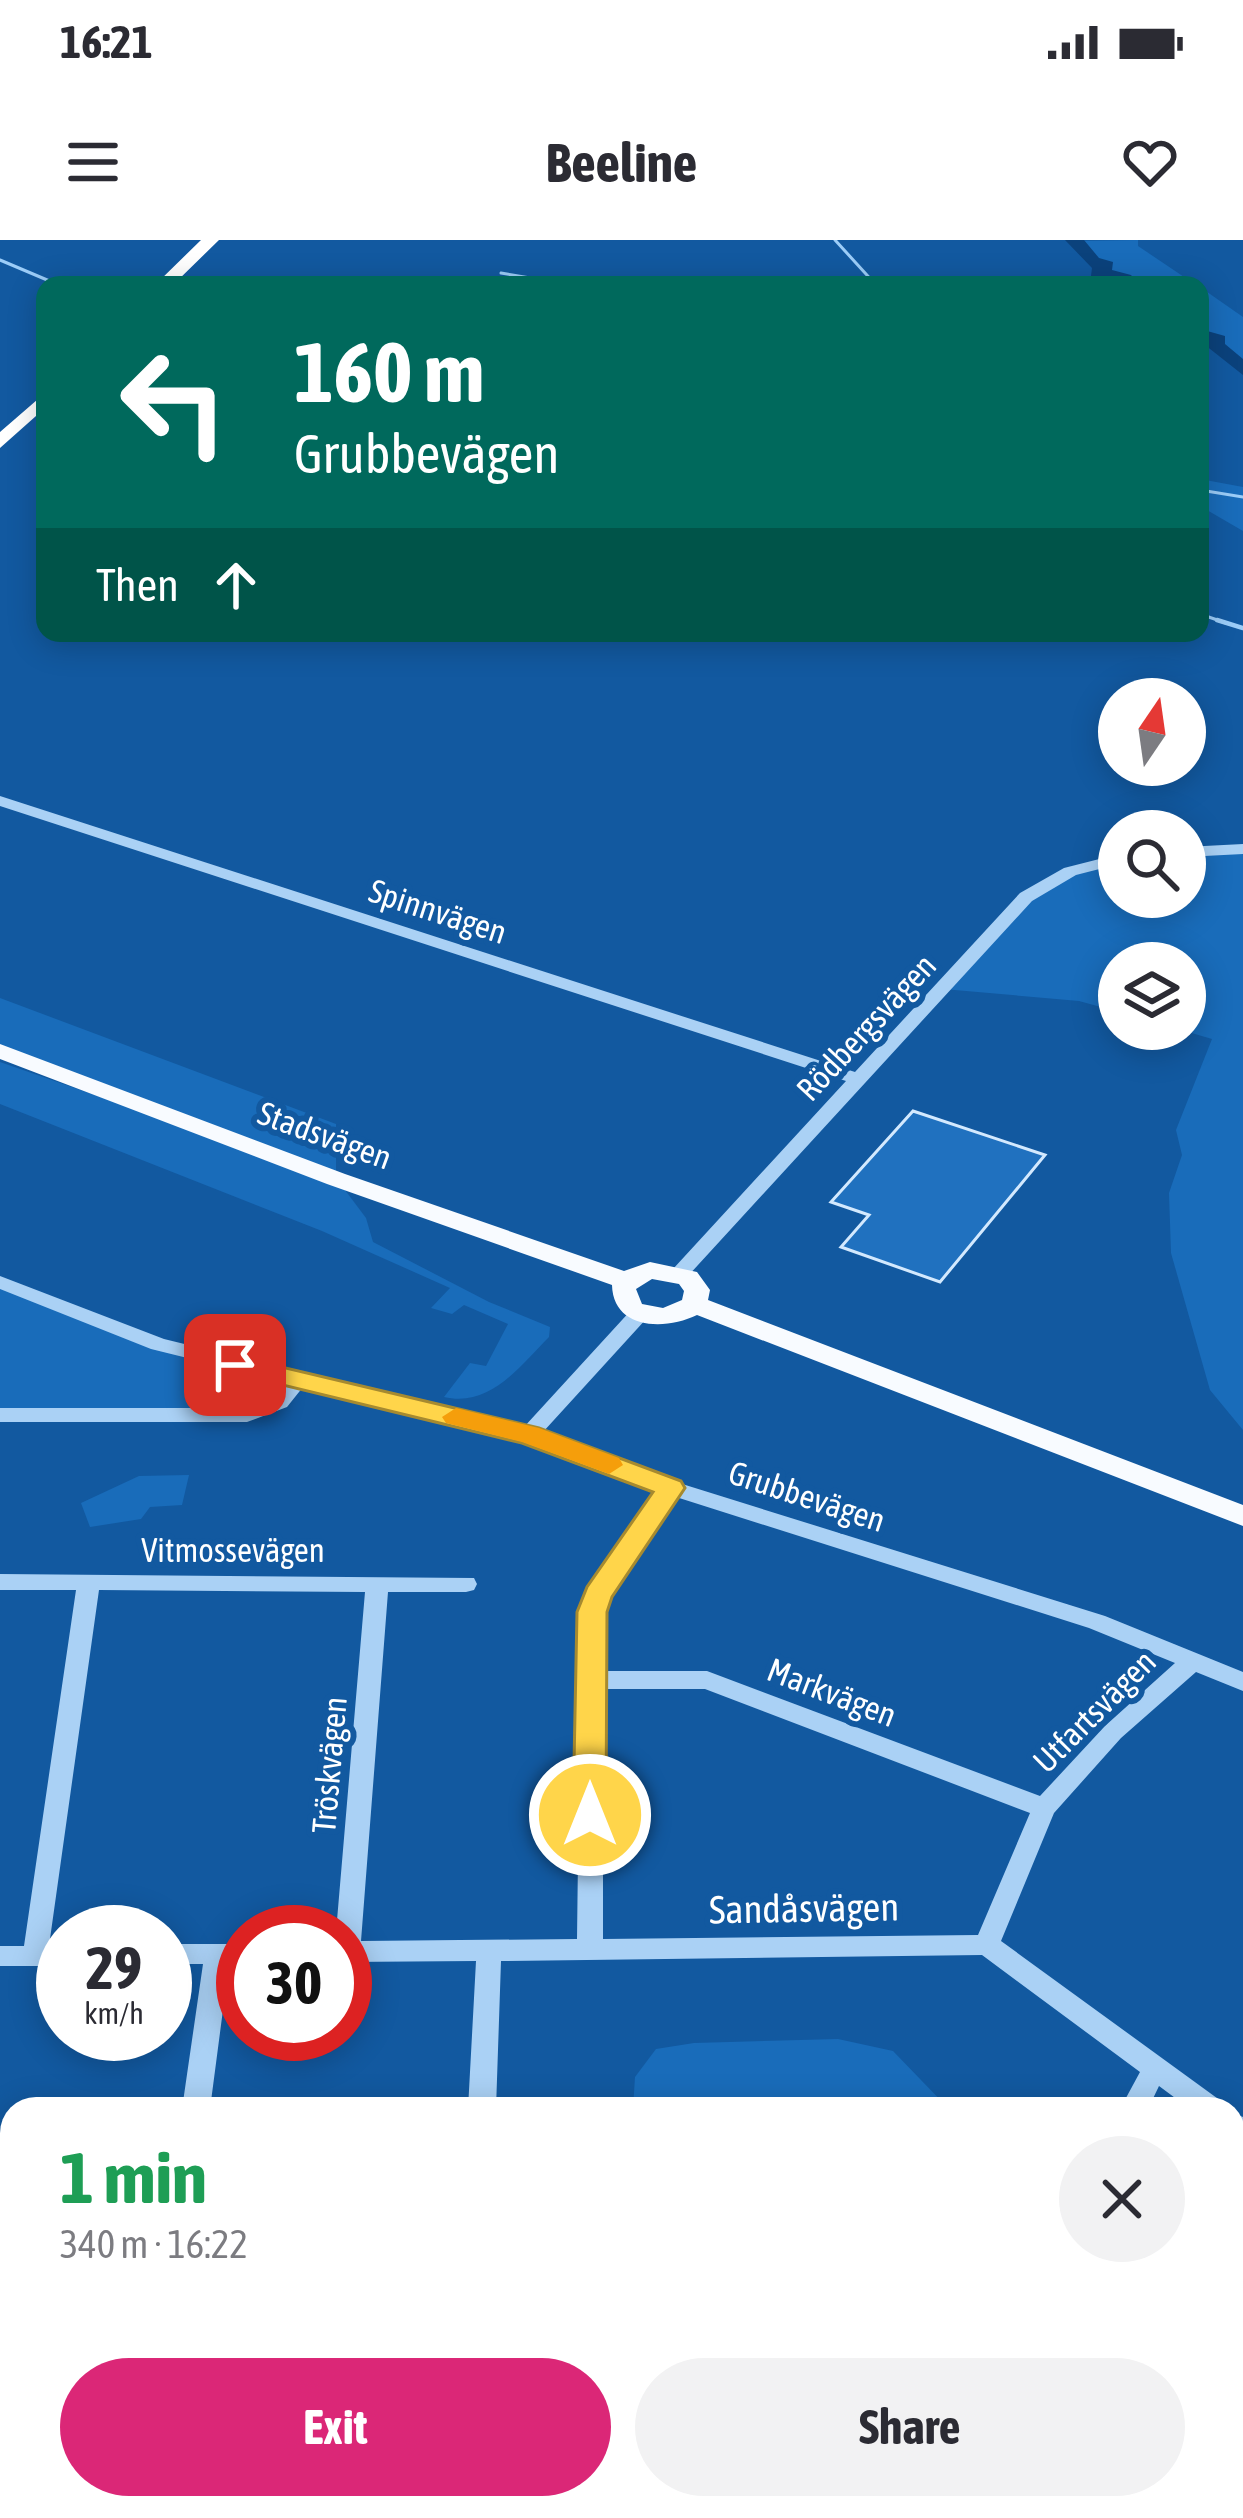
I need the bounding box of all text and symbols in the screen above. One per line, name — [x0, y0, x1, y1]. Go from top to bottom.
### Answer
text: 16:21 — [60, 16, 153, 68]
icon: menu — [60, 129, 126, 195]
icon: heart — [1117, 129, 1183, 195]
text: Beeline — [546, 132, 697, 193]
icon: left — [96, 324, 252, 480]
text: 160 m — [294, 324, 484, 420]
text: Grubbevägen — [294, 423, 559, 484]
icon: ahead — [203, 552, 269, 618]
text: Then — [96, 559, 179, 611]
north arrow — [1098, 678, 1206, 786]
map controls — [1098, 678, 1206, 1050]
button: search — [1098, 810, 1206, 918]
street label: Spinnvägen — [364, 871, 512, 951]
button: layers — [1098, 942, 1206, 1050]
street label: Rödbergsvägen — [789, 946, 943, 1108]
street label: Stadsvägen — [253, 1093, 397, 1177]
pin — [184, 1314, 286, 1416]
icon: arrive — [202, 1332, 268, 1398]
street label: Grubbevägen — [724, 1453, 890, 1539]
street label: Vitmossevägen — [141, 1531, 325, 1569]
street label: Utfartsvägen — [1025, 1642, 1163, 1780]
street label: Markvägen — [762, 1650, 902, 1734]
street label: Tröskvägen — [304, 1695, 354, 1835]
position arrow — [527, 1752, 653, 1878]
street label: Sandåsvägen — [709, 1884, 899, 1932]
speed limit sign: 30 — [216, 1905, 372, 2061]
text: 29 — [86, 1933, 142, 2002]
text: km/h — [84, 1996, 144, 2030]
text: 1 min — [60, 2136, 207, 2218]
button: close — [1059, 2136, 1185, 2262]
text: 340 m · 16:22 — [60, 2222, 248, 2266]
button: Exit — [60, 2358, 611, 2496]
button: Share — [635, 2358, 1185, 2496]

